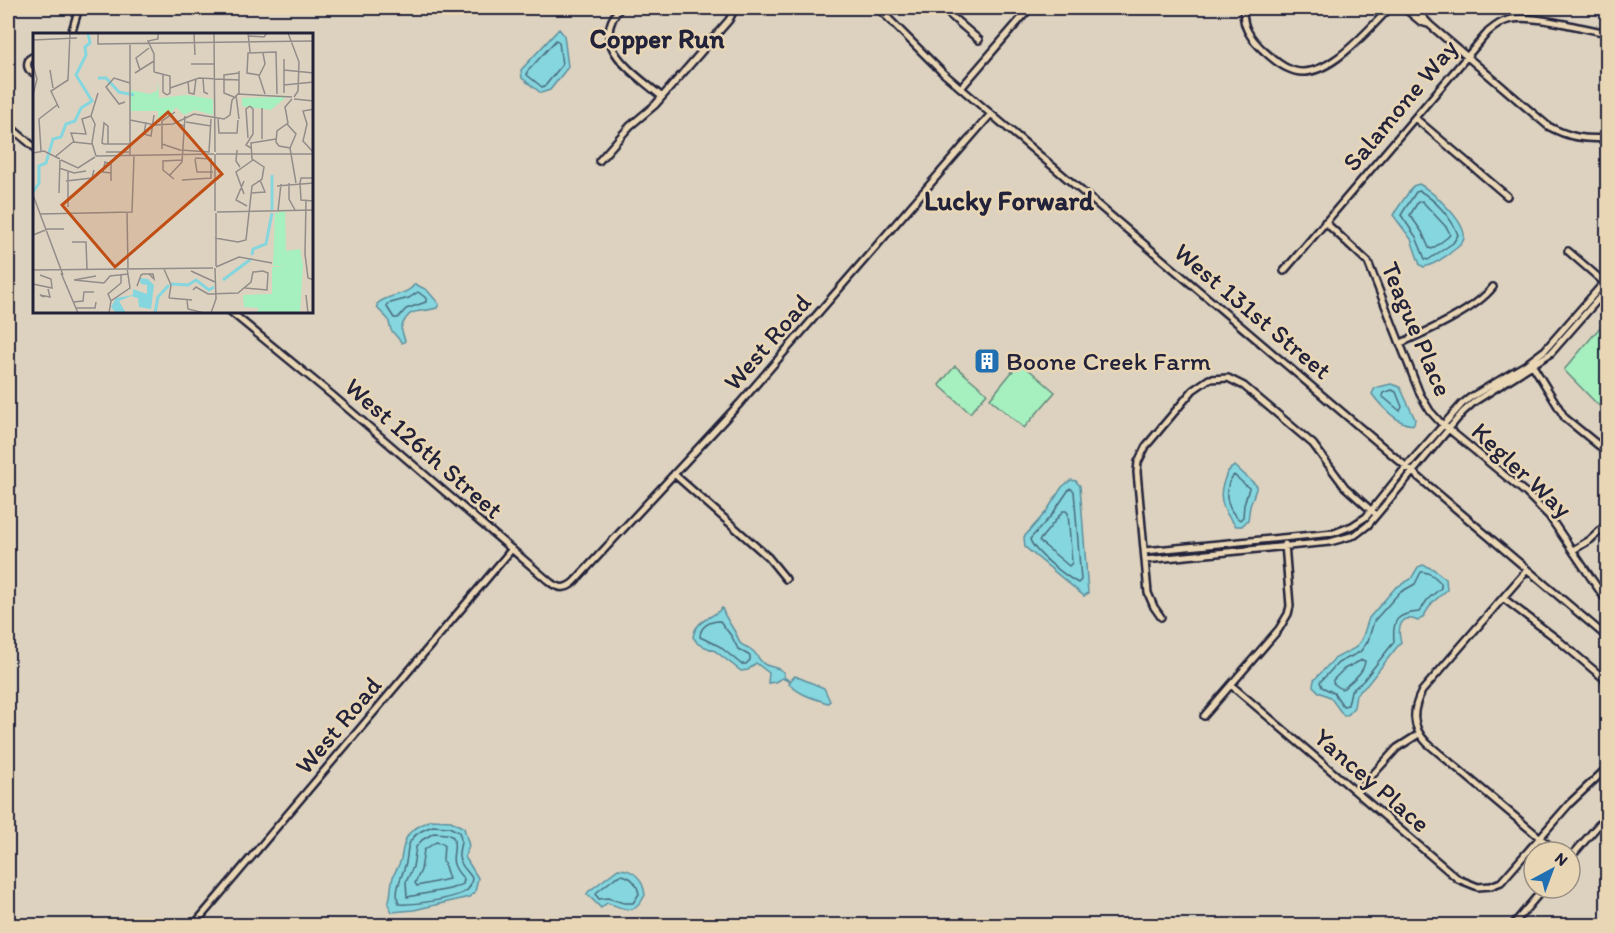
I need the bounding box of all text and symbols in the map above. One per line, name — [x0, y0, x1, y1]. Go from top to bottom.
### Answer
district label: Copper Run — [590, 22, 725, 55]
street label: Salamone Way — [1335, 32, 1465, 178]
inset map — [33, 33, 314, 314]
district label: Lucky Forward — [924, 184, 1095, 217]
street label: West 131st Street — [1168, 236, 1338, 386]
street label: Teague Place — [1374, 257, 1460, 401]
street label: West Road — [716, 287, 818, 397]
place label: Boone Creek Farm — [1006, 345, 1211, 377]
building icon: Boone Creek Farm — [972, 346, 1002, 376]
street label: West 126th Street — [338, 371, 510, 526]
street label: Kegler Way — [1465, 415, 1579, 525]
street label: West Road — [288, 670, 388, 780]
street label: Yancey Place — [1307, 721, 1437, 839]
north arrow — [1522, 840, 1582, 900]
text: N — [1551, 848, 1572, 870]

